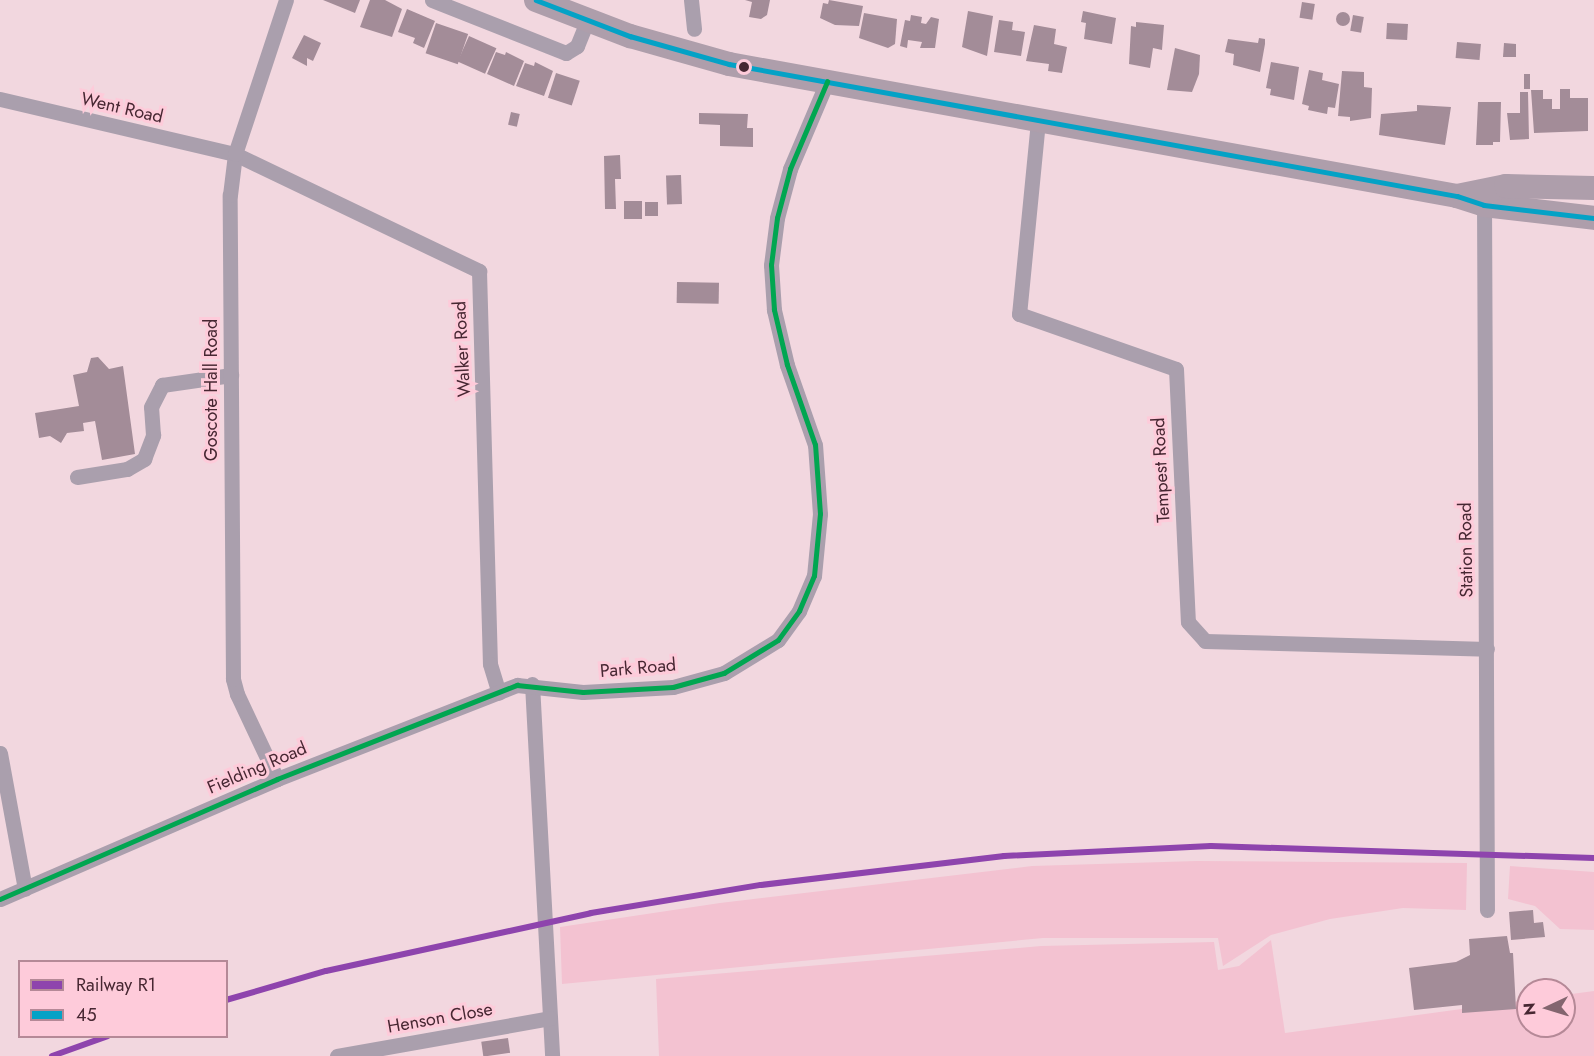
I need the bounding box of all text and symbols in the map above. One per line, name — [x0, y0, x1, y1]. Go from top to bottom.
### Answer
unlabelled marker — [738, 61, 750, 73]
street label: Went Road — [79, 88, 165, 128]
street label: Walker Road — [449, 300, 475, 398]
street label: Goscote Hall Road — [200, 319, 222, 461]
street label: Tempest Road — [1147, 417, 1175, 523]
street label: Station Road — [1454, 502, 1478, 598]
street label: Park Road — [599, 654, 677, 682]
street label: Fielding Road — [204, 737, 310, 799]
legend — [18, 960, 228, 1038]
text: Railway R1 — [76, 972, 156, 998]
north arrow — [1516, 978, 1576, 1038]
street label: Henson Close — [386, 998, 494, 1038]
text: 45 — [76, 1002, 97, 1028]
text: N — [1518, 1002, 1541, 1016]

